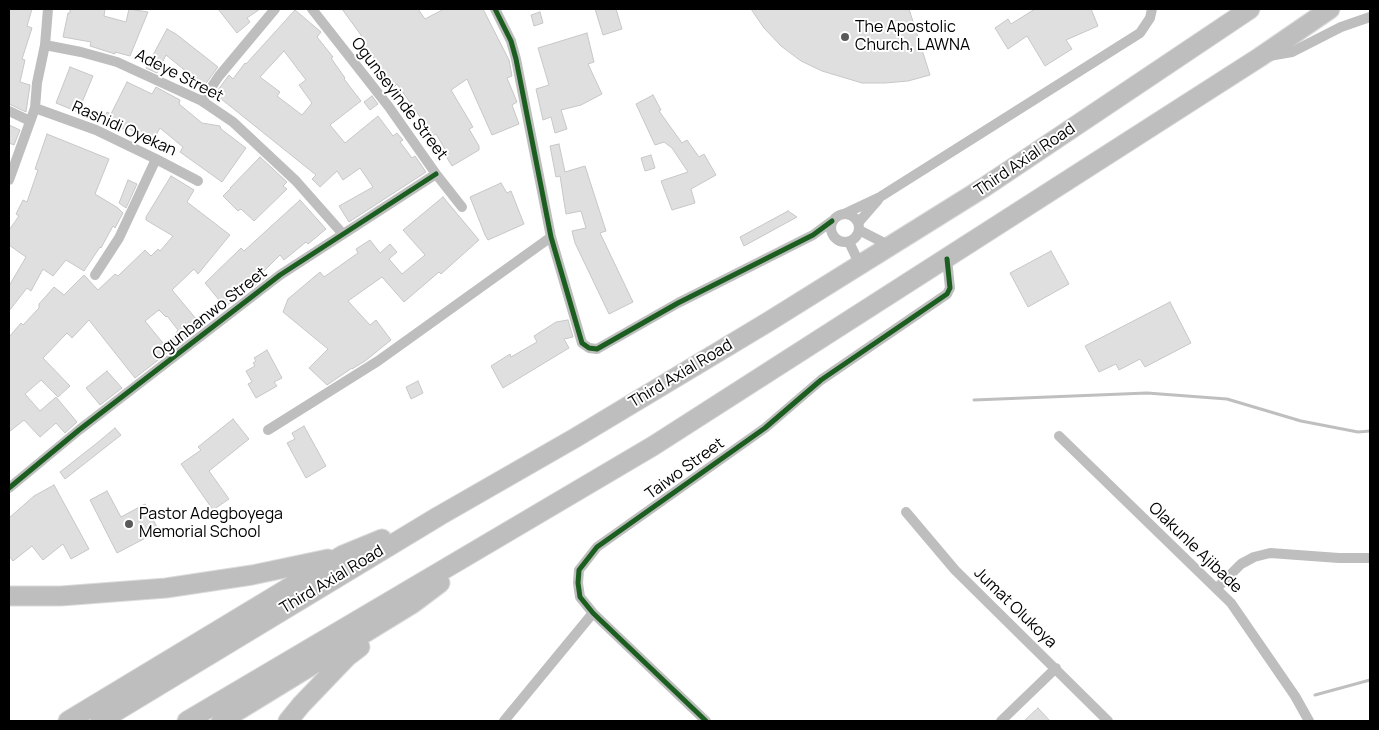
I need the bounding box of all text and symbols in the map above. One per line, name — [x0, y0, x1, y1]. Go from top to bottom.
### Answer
place label: The Apostolic Church, LAWNA — [855, 18, 970, 56]
marker: The Apostolic Church, LAWNA — [839, 31, 851, 43]
street label: Ogunseyinde Street — [347, 34, 451, 164]
street label: Adeye Street — [132, 46, 226, 106]
street label: Rashidi Oyekan — [69, 97, 179, 161]
street label: Third Axial Road — [971, 119, 1079, 201]
street label: Ogunbanwo Street — [149, 263, 271, 365]
street label: Third Axial Road — [626, 336, 736, 412]
street label: Taiwo Street — [642, 434, 728, 504]
street label: Olakunle Ajibade — [1144, 499, 1246, 597]
place label: Pastor Adegboyega Memorial School — [139, 505, 283, 543]
marker: Pastor Adegboyega Memorial School — [123, 518, 135, 530]
street label: Third Axial Road — [277, 542, 387, 618]
street label: Jumat Olukoya — [970, 564, 1060, 652]

